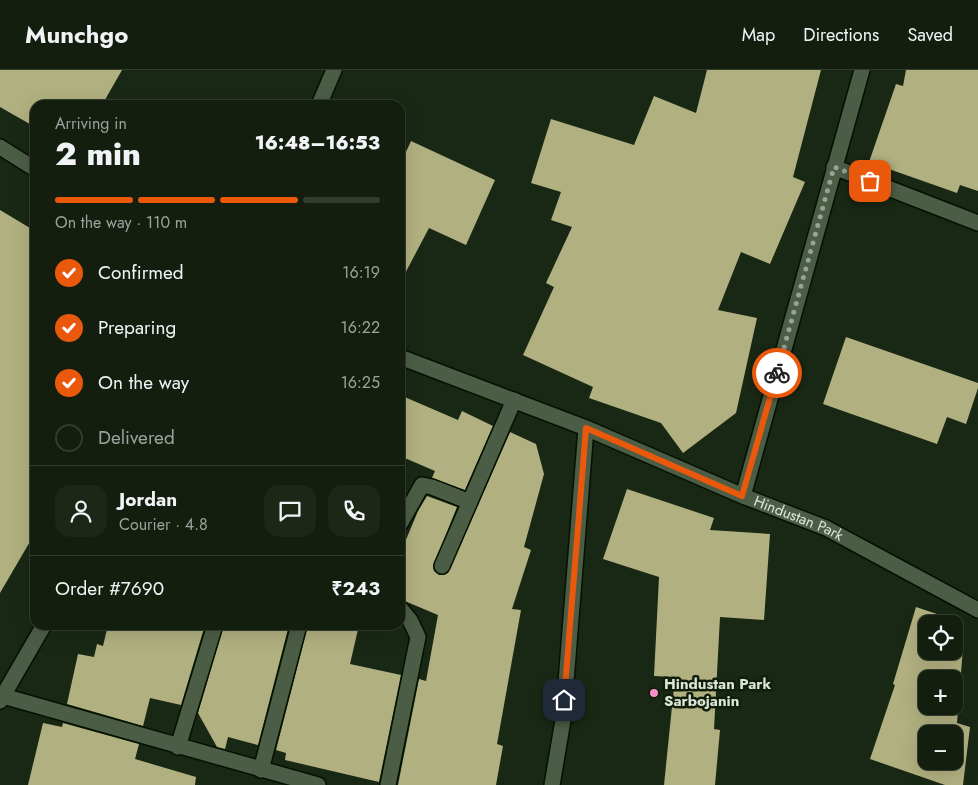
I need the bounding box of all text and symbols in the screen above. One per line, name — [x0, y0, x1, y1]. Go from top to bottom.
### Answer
text: Munchgo — [25, 17, 128, 52]
text: Map — [742, 22, 775, 48]
text: Directions — [803, 22, 879, 48]
text: Saved — [907, 22, 953, 48]
text: Arriving in — [55, 112, 127, 135]
text: 16:48–16:53 — [255, 129, 380, 156]
text: 2 min — [55, 131, 141, 177]
pin — [849, 160, 891, 202]
icon: bag — [856, 167, 884, 195]
text: On the way · 110 m — [55, 211, 187, 234]
icon: check — [55, 259, 83, 287]
text: Confirmed — [98, 259, 184, 286]
text: 16:19 — [342, 261, 380, 284]
icon: check — [55, 314, 83, 342]
text: Preparing — [98, 314, 176, 341]
text: 16:22 — [341, 316, 380, 339]
courier — [752, 348, 802, 398]
icon: bike — [763, 359, 791, 387]
icon: check — [55, 369, 83, 397]
text: On the way — [98, 369, 189, 396]
text: 16:25 — [341, 371, 380, 394]
text: Delivered — [98, 424, 175, 451]
button: person — [55, 485, 107, 537]
button: chat — [264, 485, 316, 537]
button: phone — [328, 485, 380, 537]
text: Jordan — [119, 486, 177, 513]
street label: Hindustan Park — [751, 490, 848, 547]
text: Courier · 4.8 — [119, 513, 208, 536]
text: Order #7690 — [55, 575, 164, 602]
text: ₹243 — [332, 575, 380, 602]
map controls — [918, 615, 963, 770]
button: locate — [918, 615, 963, 660]
button: + — [918, 670, 963, 715]
place label: Hindustan Park Sarbojanin — [664, 673, 771, 712]
pin — [543, 679, 585, 721]
icon: home — [550, 686, 578, 714]
marker: Hindustan Park Sarbojanin — [648, 687, 660, 699]
button: − — [918, 725, 963, 770]

